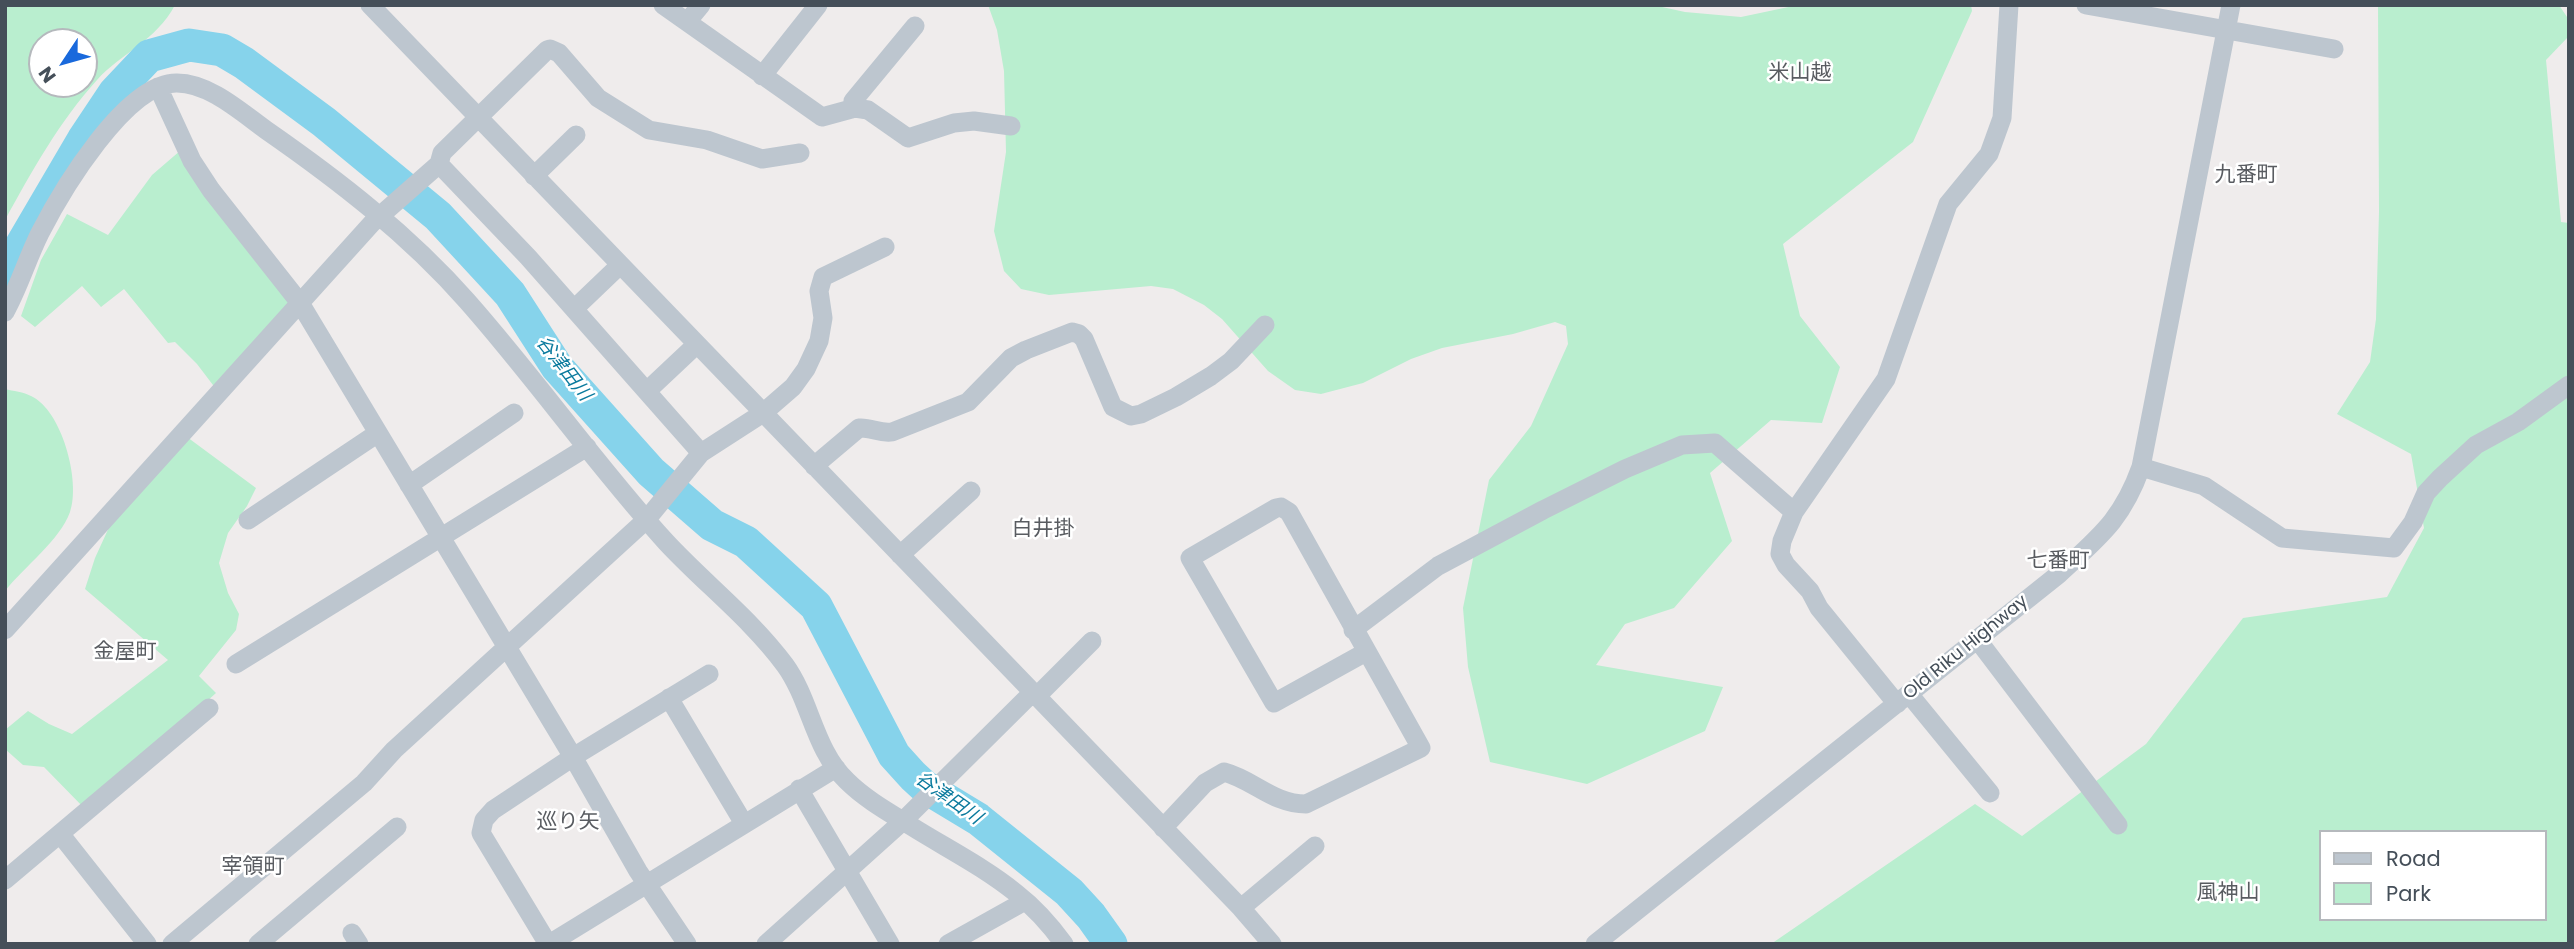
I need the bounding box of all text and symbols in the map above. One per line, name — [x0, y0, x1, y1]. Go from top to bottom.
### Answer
north arrow — [28, 28, 98, 98]
text: N — [32, 61, 62, 88]
district label: 米山越 — [1769, 61, 1831, 87]
district label: 九番町 — [2215, 163, 2277, 189]
water label: 谷津田川 — [531, 332, 595, 406]
district label: 白井掛 — [1012, 517, 1074, 543]
district label: 七番町 — [2027, 549, 2089, 575]
street label: Old Riku Highway — [1899, 591, 2033, 705]
district label: 金屋町 — [94, 640, 156, 666]
water label: 谷津田川 — [910, 768, 986, 830]
district label: 巡り矢 — [537, 810, 599, 836]
legend — [2318, 830, 2546, 921]
text: Road — [2386, 844, 2441, 873]
district label: 宰領町 — [222, 855, 284, 881]
text: Park — [2386, 879, 2431, 908]
district label: 風神山 — [2197, 881, 2259, 907]

